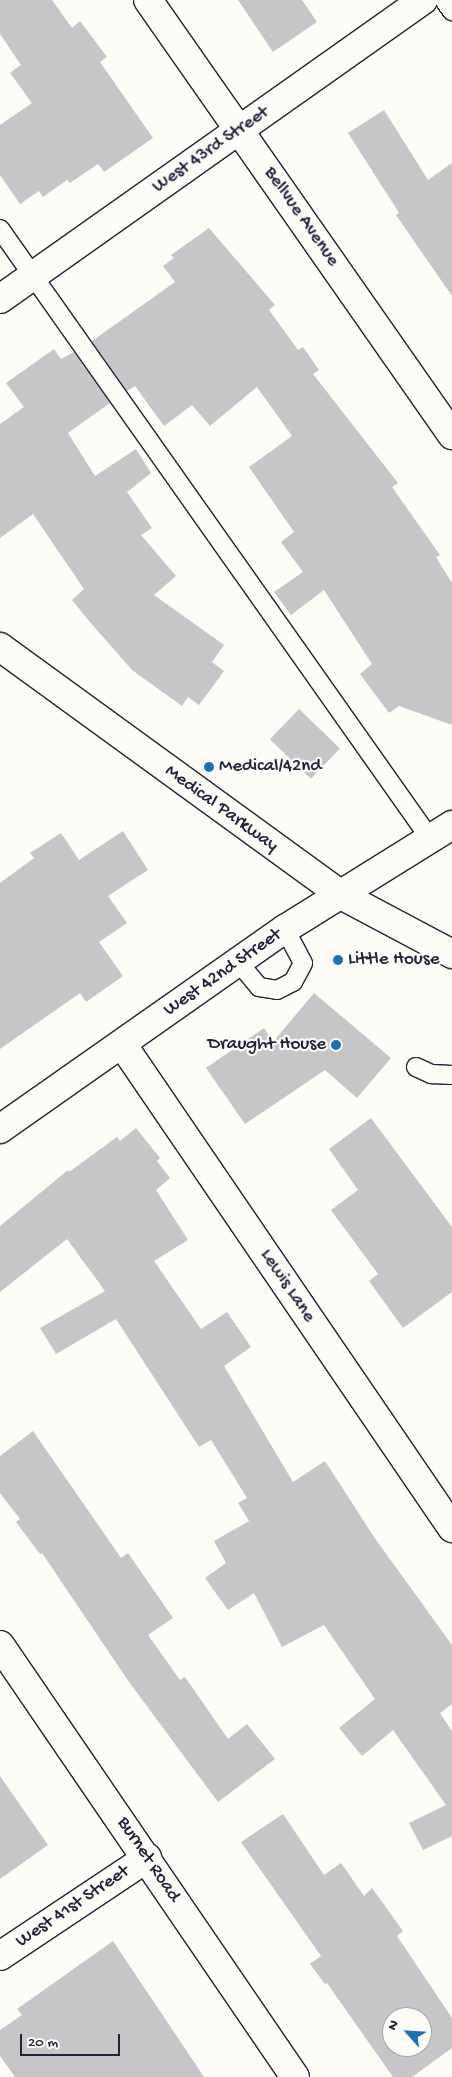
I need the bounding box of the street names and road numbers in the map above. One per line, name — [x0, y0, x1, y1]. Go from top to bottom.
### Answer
street label: West 43rd Street — [148, 101, 274, 199]
street label: Bellvue Avenue — [258, 163, 344, 271]
street label: Medical Parkway — [160, 760, 282, 858]
street label: West 42nd Street — [160, 924, 286, 1022]
street label: Lewis Lane — [254, 1245, 320, 1327]
street label: Burnet Road — [111, 1813, 185, 1907]
street label: West 41st Street — [12, 1861, 134, 1953]

